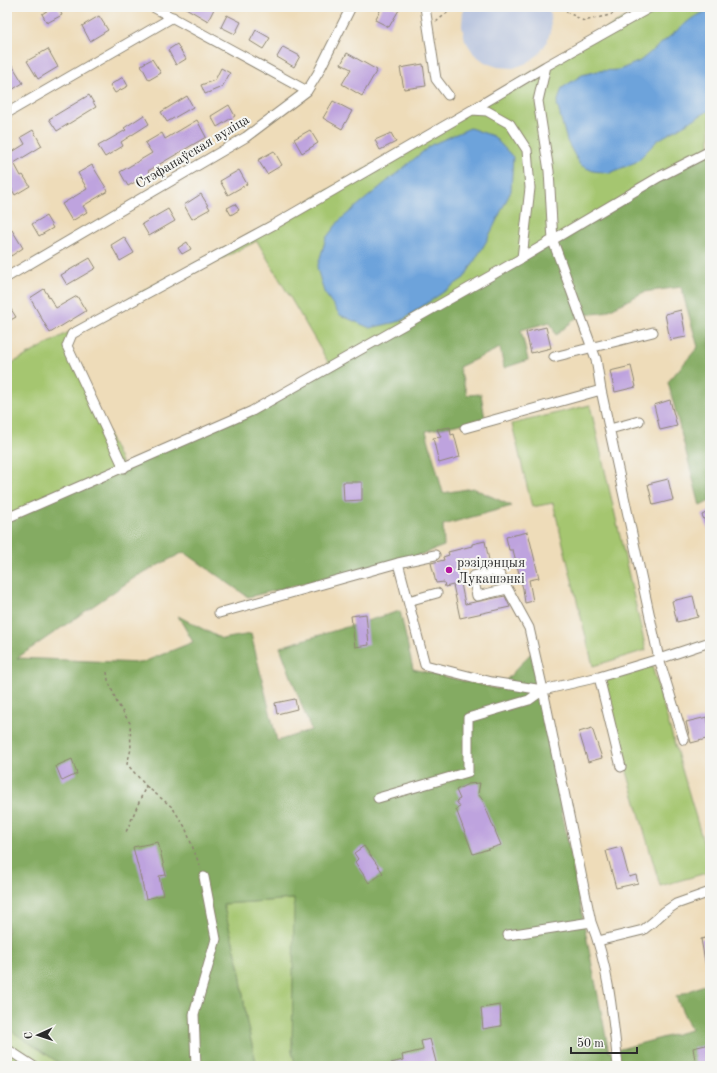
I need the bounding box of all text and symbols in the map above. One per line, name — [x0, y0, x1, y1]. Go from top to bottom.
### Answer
street label: Стэфанаўская вуліца — [133, 112, 252, 192]
place label: рэзідэнцыя Лукашэнкі — [457, 556, 525, 586]
marker: рэзідэнцыя Лукашэнкі — [444, 565, 454, 575]
north arrow — [18, 1015, 58, 1055]
scale bar — [571, 1029, 637, 1055]
text: С — [24, 1032, 35, 1039]
text: 50 m — [577, 1037, 604, 1050]

